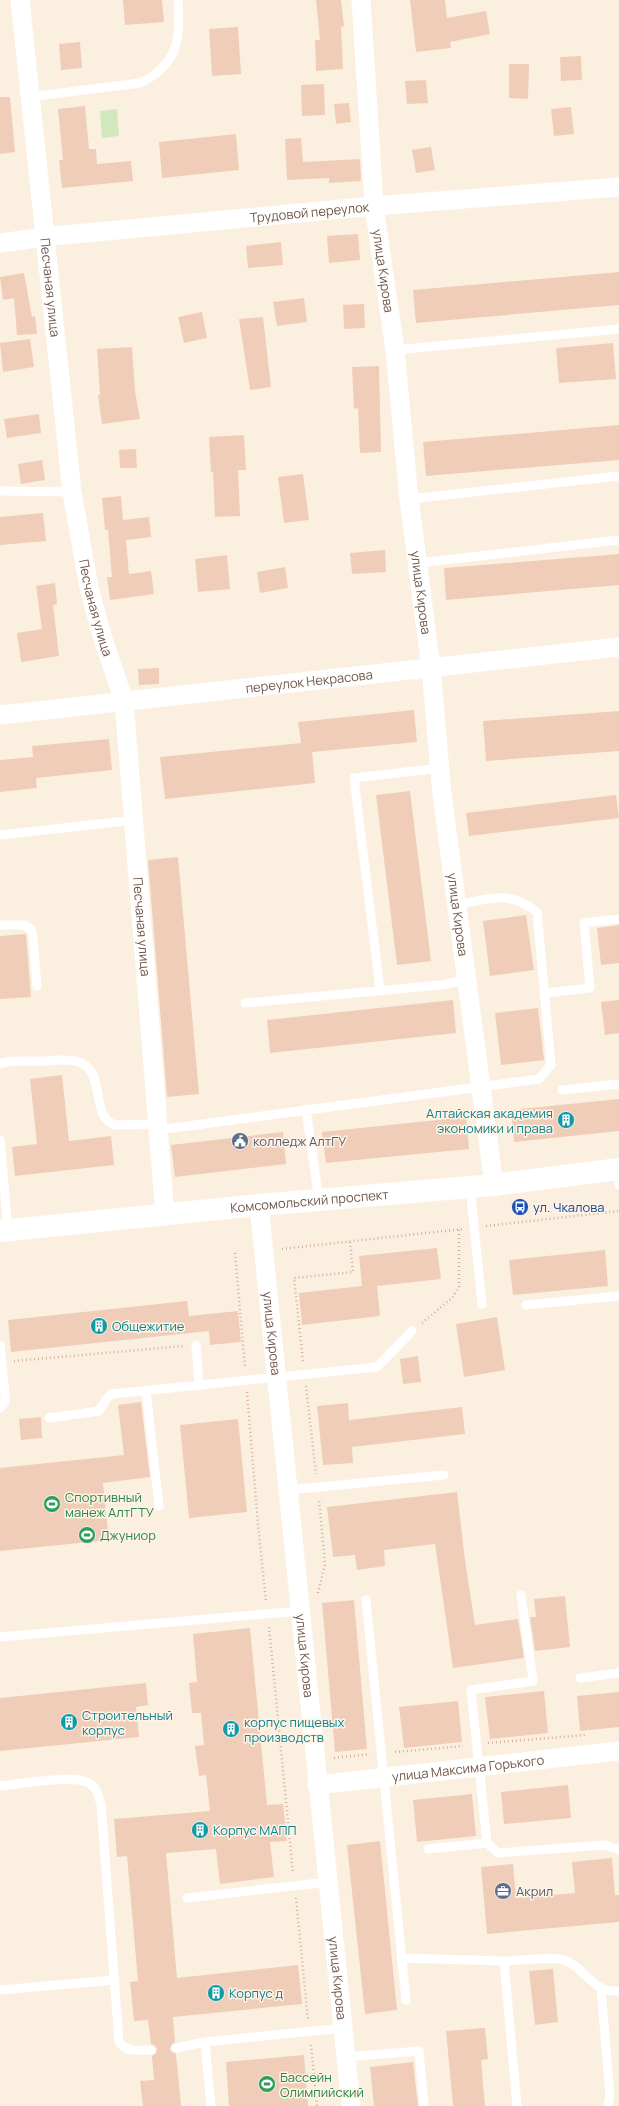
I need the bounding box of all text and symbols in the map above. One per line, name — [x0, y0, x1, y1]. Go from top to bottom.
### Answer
street label: Трудовой переулок — [249, 197, 370, 227]
street label: улица Кирова — [368, 228, 398, 314]
street label: Песчаная улица — [36, 237, 65, 338]
street label: улица Кирова — [407, 550, 436, 635]
street label: Песчаная улица — [75, 558, 117, 659]
street label: переулок Некрасова — [245, 665, 374, 697]
street label: улица Кирова — [444, 872, 472, 957]
street label: Песчаная улица — [129, 876, 155, 977]
place label: Алтайская академия экономики и права — [426, 1104, 553, 1137]
building icon: Алтайская академия экономики и права — [556, 1110, 576, 1130]
public building icon: колледж АлтГУ — [230, 1131, 250, 1151]
place label: колледж АлтГУ — [253, 1132, 346, 1150]
street label: Комсомольский проспект — [229, 1185, 390, 1217]
bus stop icon: ул. Чкалова — [510, 1197, 530, 1217]
place label: ул. Чкалова — [533, 1198, 604, 1216]
street label: улица Кирова — [259, 1291, 285, 1376]
building icon: Общежитие — [89, 1316, 109, 1336]
place label: Общежитие — [112, 1317, 185, 1335]
place label: Спортивный манеж АлтГТУ — [65, 1488, 154, 1521]
sports icon: Спортивный манеж АлтГТУ — [42, 1494, 62, 1514]
sports icon: Джуниор — [77, 1525, 97, 1545]
place label: Джуниор — [100, 1526, 156, 1544]
street label: улица Кирова — [292, 1613, 318, 1698]
place label: Строительный корпус — [82, 1706, 173, 1739]
building icon: Строительный корпус — [59, 1712, 79, 1732]
place label: корпус пищевых производств — [244, 1713, 345, 1746]
building icon: корпус пищевых производств — [221, 1719, 241, 1739]
street label: улица Максима Горького — [391, 1750, 545, 1786]
building icon: Корпус МАПП — [190, 1820, 210, 1840]
place label: Корпус МАПП — [213, 1821, 297, 1839]
office icon: Акрил — [493, 1881, 513, 1901]
place label: Акрил — [516, 1882, 553, 1900]
street label: улица Кирова — [325, 1935, 351, 2021]
building icon: Корпус д — [206, 1983, 226, 2003]
place label: Корпус д — [229, 1984, 283, 2002]
place label: Бассейн Олимпийский — [280, 2068, 364, 2101]
sports icon: Бассейн Олимпийский — [257, 2074, 277, 2094]

